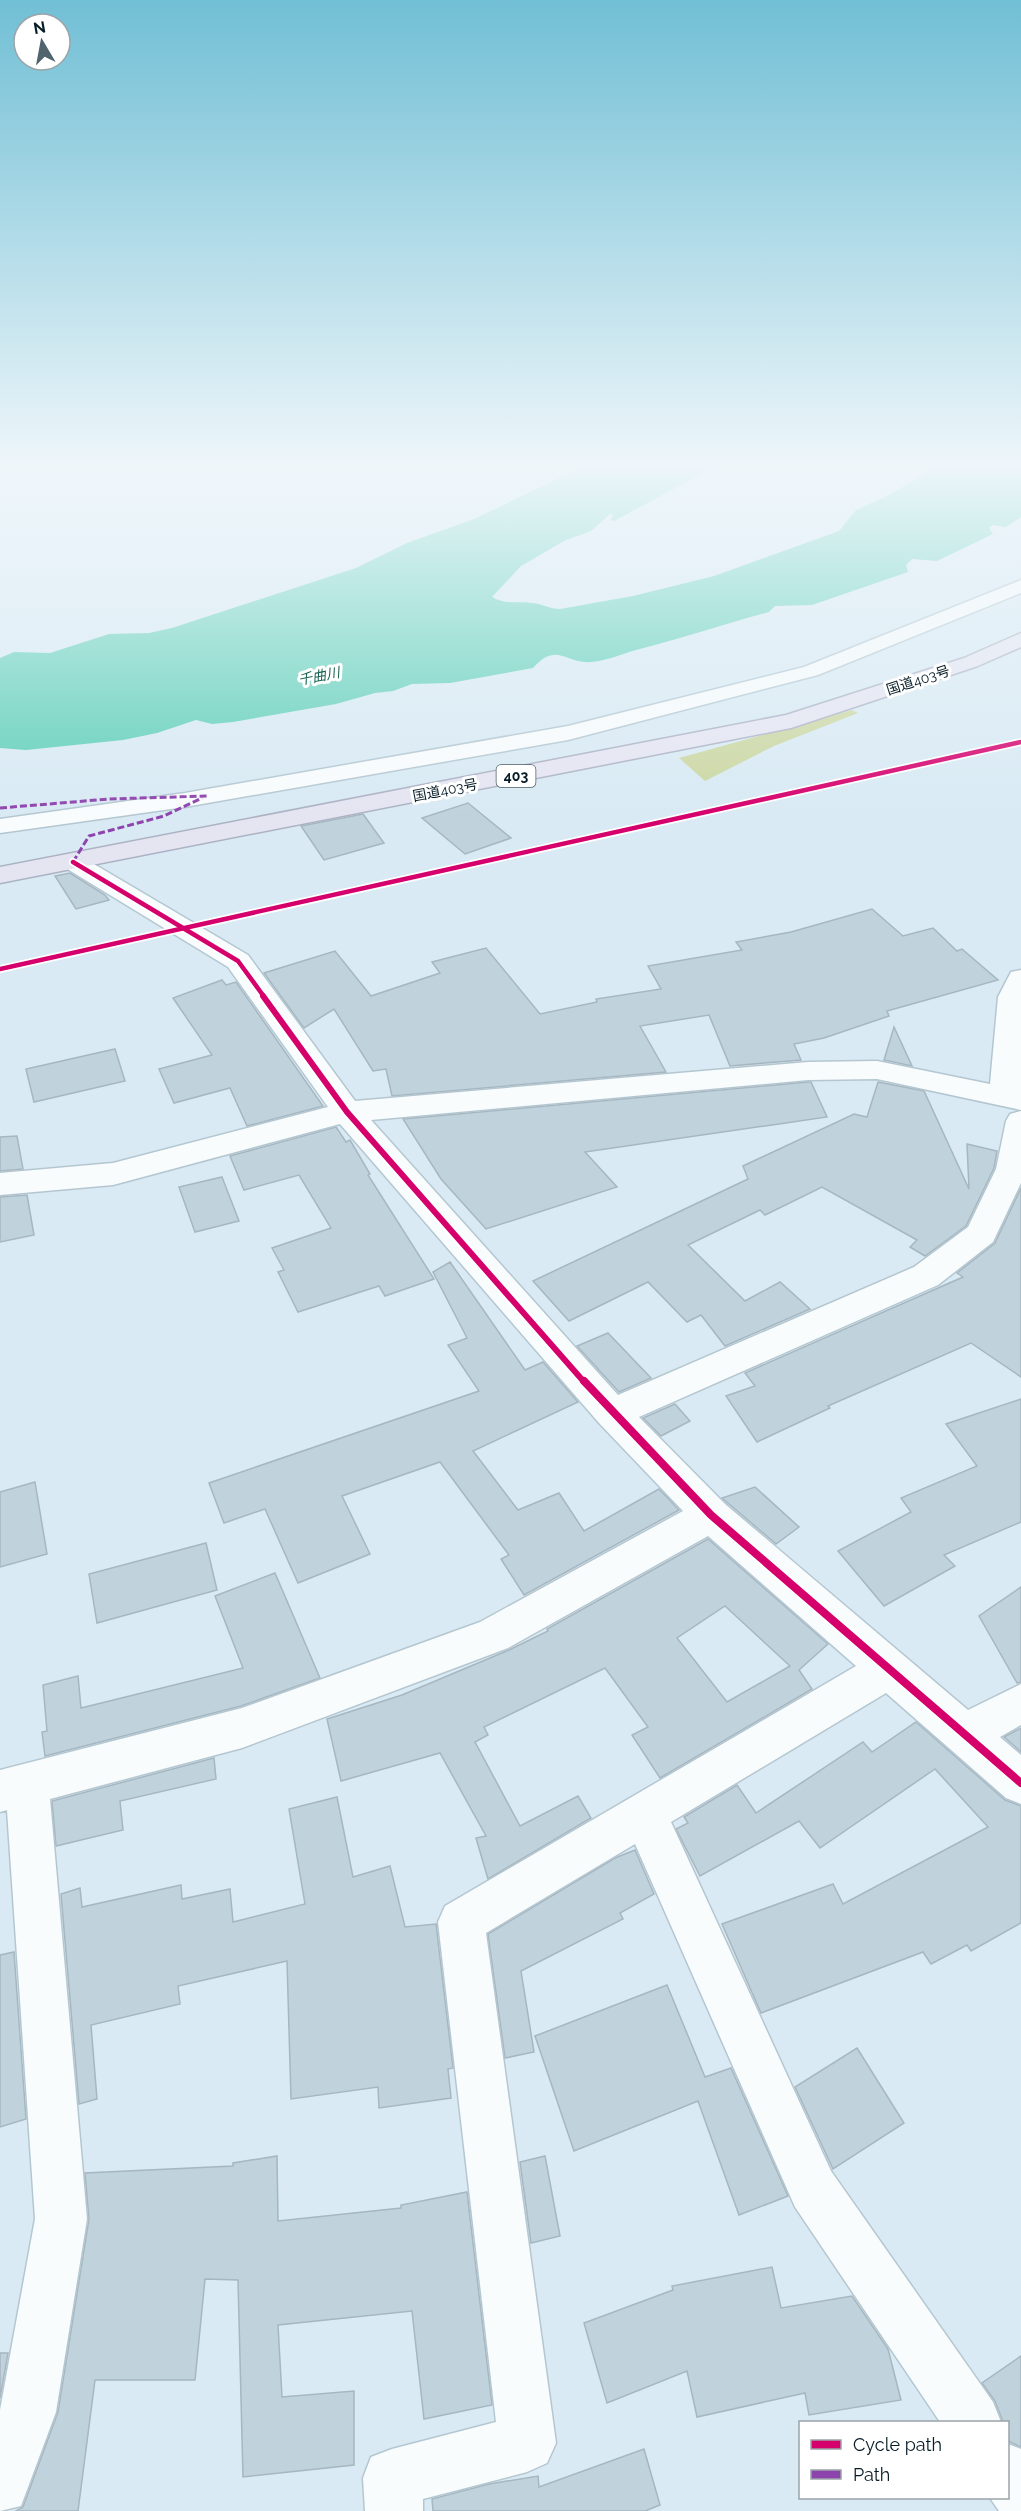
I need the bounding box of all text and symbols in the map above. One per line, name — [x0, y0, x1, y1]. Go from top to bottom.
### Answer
north arrow — [12, 12, 72, 72]
text: N — [32, 17, 47, 38]
street label: 国道403号 — [884, 662, 952, 698]
water label: 千曲川 — [297, 664, 343, 688]
road number: 403 — [496, 765, 536, 787]
street label: 国道403号 — [411, 776, 479, 804]
legend — [799, 2421, 1009, 2499]
text: Cycle path — [853, 2434, 942, 2455]
text: Path — [853, 2464, 890, 2485]

